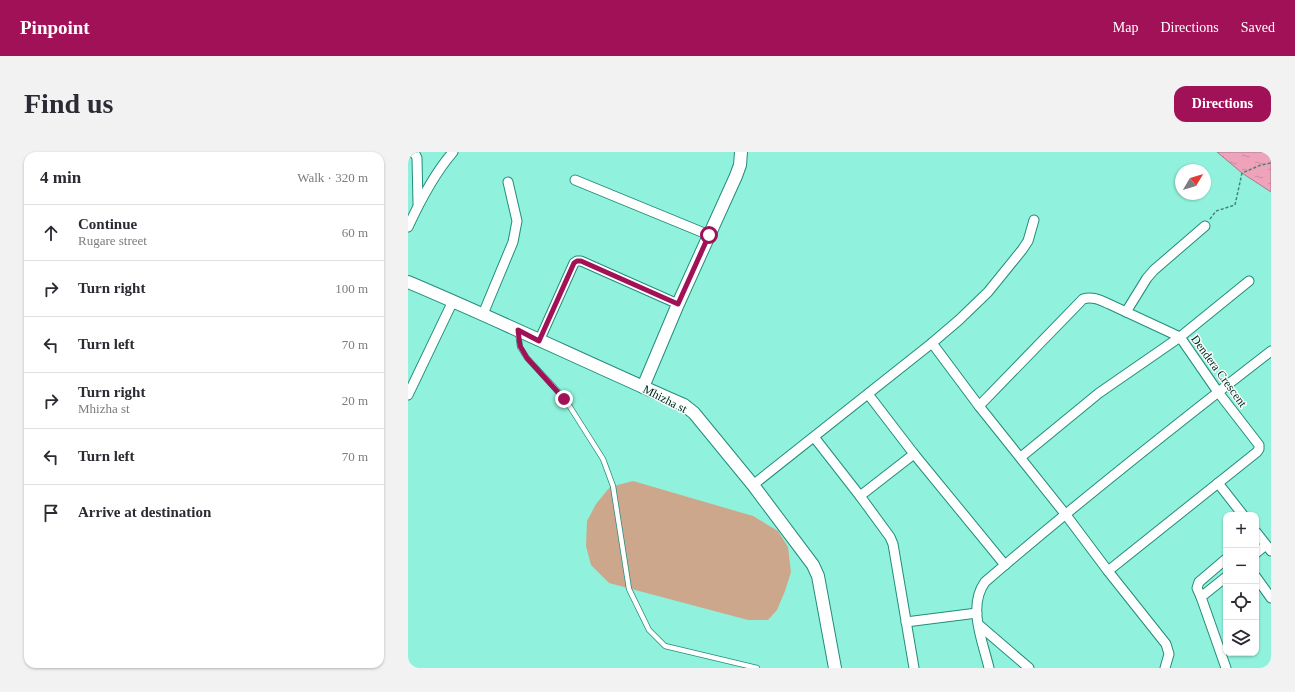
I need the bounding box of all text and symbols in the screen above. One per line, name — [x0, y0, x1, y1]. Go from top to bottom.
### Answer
text: Pinpoint — [20, 17, 90, 38]
text: Map — [1113, 20, 1138, 35]
text: Directions — [1160, 20, 1219, 35]
text: Saved — [1241, 20, 1275, 35]
button: Directions — [1174, 86, 1271, 122]
text: Find us — [24, 88, 114, 119]
north arrow — [1175, 164, 1211, 200]
text: 4 min — [40, 168, 81, 187]
text: Walk · 320 m — [297, 170, 368, 185]
text: Continue — [78, 216, 137, 232]
icon: ahead — [40, 222, 62, 244]
text: 60 m — [342, 225, 368, 240]
route start — [700, 226, 718, 244]
text: Rugare street — [78, 233, 147, 248]
icon: right — [40, 278, 62, 300]
text: Turn right — [78, 280, 145, 296]
text: 100 m — [335, 281, 368, 296]
street label: Dendera Crescent — [1188, 332, 1250, 410]
icon: left — [40, 334, 62, 356]
text: Turn left — [78, 336, 135, 352]
text: 70 m — [342, 337, 368, 352]
street label: Mhizha st — [641, 382, 690, 416]
text: Turn right — [78, 384, 145, 400]
icon: right — [40, 390, 62, 412]
route end — [555, 390, 573, 408]
text: 20 m — [342, 393, 368, 408]
text: Mhizha st — [78, 401, 130, 416]
icon: left — [40, 446, 62, 468]
text: Turn left — [78, 448, 135, 464]
text: 70 m — [342, 449, 368, 464]
icon: arrive — [40, 502, 62, 524]
text: Arrive at destination — [78, 504, 211, 520]
map controls — [1223, 512, 1259, 656]
button: + — [1223, 512, 1259, 548]
button: − — [1223, 548, 1259, 584]
button: locate — [1223, 584, 1259, 620]
button: layers — [1223, 620, 1259, 656]

